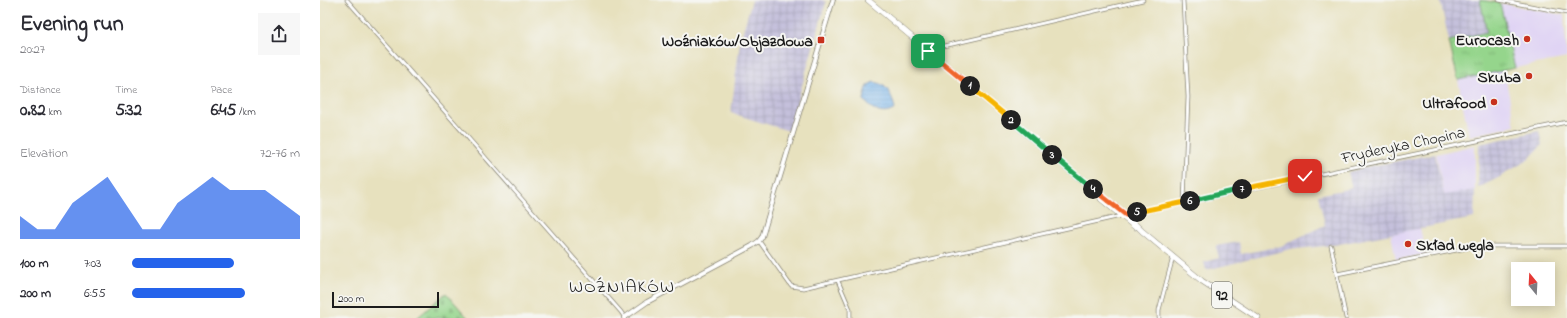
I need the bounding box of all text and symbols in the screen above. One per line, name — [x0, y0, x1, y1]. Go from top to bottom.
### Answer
text: Evening run — [20, 9, 124, 41]
button: share — [258, 13, 300, 55]
place label: Eurocash — [1455, 29, 1519, 53]
place label: Woźniaków/Objazdowa — [662, 30, 813, 54]
pin — [911, 34, 945, 68]
marker: Eurocash — [1522, 34, 1532, 44]
marker: Woźniaków/Objazdowa — [816, 35, 826, 45]
text: 20:27 — [20, 40, 45, 59]
icon: arrive — [917, 40, 939, 62]
place label: Skuba — [1478, 66, 1521, 90]
marker: Skuba — [1524, 71, 1534, 81]
pin: 1 — [960, 76, 980, 96]
text: 1 — [968, 78, 972, 94]
text: Distance — [20, 82, 61, 98]
text: Time — [115, 82, 137, 98]
text: Pace — [211, 82, 232, 98]
place label: Ultrafood — [1422, 92, 1486, 116]
marker: Ultrafood — [1489, 97, 1499, 107]
text: 0.82 — [20, 98, 46, 123]
text: 5:32 — [115, 98, 142, 123]
text: 6:45 — [211, 98, 236, 123]
text: km — [46, 104, 62, 120]
text: /km — [236, 104, 256, 120]
pin: 2 — [1001, 110, 1021, 130]
text: 2 — [1008, 112, 1014, 128]
street label: Fryderyka Chopina — [1338, 121, 1467, 171]
text: Elevation — [20, 144, 68, 163]
text: 72–76 m — [260, 144, 300, 163]
pin: 3 — [1042, 145, 1062, 165]
text: 3 — [1050, 147, 1054, 163]
pin — [1288, 159, 1322, 193]
icon: check — [1294, 165, 1316, 187]
pin: 4 — [1083, 179, 1103, 199]
pin: 7 — [1232, 179, 1252, 199]
text: 4 — [1091, 181, 1095, 197]
text: 7 — [1240, 181, 1244, 197]
pin: 6 — [1180, 191, 1200, 211]
text: 6 — [1188, 193, 1192, 209]
pin: 5 — [1127, 202, 1147, 222]
text: 5 — [1134, 204, 1140, 220]
place label: Skład węgla — [1416, 234, 1494, 259]
marker: Skład węgla — [1403, 239, 1413, 249]
text: 100 m — [20, 254, 49, 273]
text: 7:03 — [84, 254, 101, 273]
north arrow — [1511, 262, 1555, 306]
map controls — [1511, 262, 1555, 306]
district label: WOŹNIAKÓW — [569, 275, 675, 301]
road number: 92 — [1212, 282, 1232, 308]
text: 200 m — [20, 284, 51, 303]
text: 6:55 — [84, 284, 106, 303]
scale bar — [332, 290, 439, 309]
text: 200 m — [338, 291, 364, 307]

